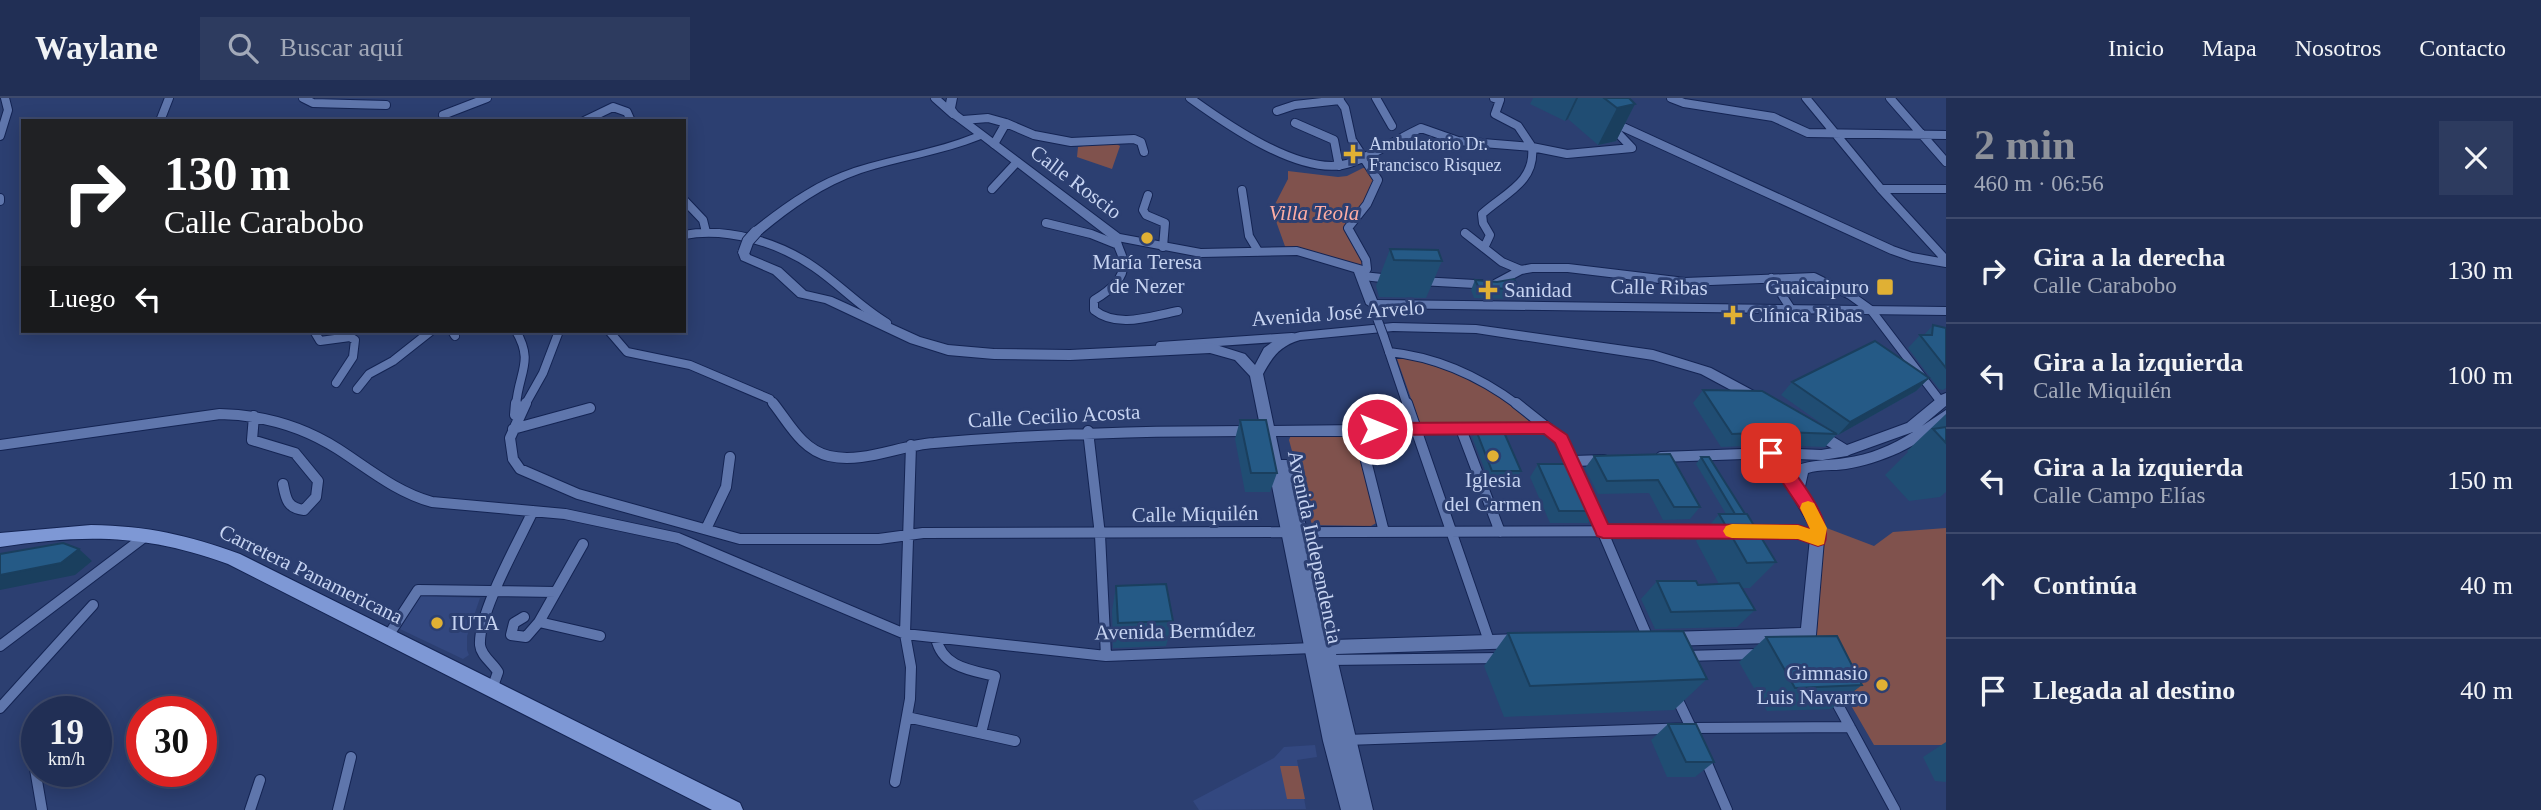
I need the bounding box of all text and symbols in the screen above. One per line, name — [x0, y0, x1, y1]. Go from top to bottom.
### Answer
search box — [200, 17, 690, 80]
icon: search — [224, 29, 262, 67]
text: Waylane — [35, 30, 158, 66]
text: Buscar aquí — [280, 33, 403, 62]
text: Inicio — [2108, 35, 2164, 61]
text: Mapa — [2202, 35, 2257, 61]
text: Nosotros — [2295, 35, 2381, 61]
text: Contacto — [2419, 35, 2506, 61]
button: close — [2439, 121, 2513, 195]
text: 2 min — [1974, 122, 2076, 168]
place label: Ambulatorio Dr. Francisco Risquez — [1369, 134, 1501, 175]
street label: Calle Roscio — [1026, 140, 1126, 224]
marker: Ambulatorio Dr. Francisco Risquez — [1343, 144, 1363, 164]
text: 130 m — [164, 146, 291, 201]
icon: right — [49, 147, 140, 238]
text: 460 m · 06:56 — [1974, 171, 2104, 196]
park label: Villa Teola — [1269, 201, 1359, 225]
text: Calle Carabobo — [164, 204, 364, 240]
marker: María Teresa de Nezer — [1139, 230, 1155, 246]
text: Gira a la derecha — [2033, 243, 2225, 272]
place label: María Teresa de Nezer — [1092, 250, 1202, 298]
icon: right — [1974, 252, 2012, 290]
text: 130 m — [2447, 256, 2513, 285]
text: Calle Carabobo — [2033, 273, 2177, 298]
street label: Calle Ribas — [1610, 274, 1708, 300]
place label: Guaicaipuro — [1765, 275, 1869, 299]
marker: Guaicaipuro — [1875, 277, 1895, 297]
place label: Sanidad — [1504, 278, 1572, 302]
icon: left — [129, 280, 167, 318]
marker: Sanidad — [1478, 280, 1498, 300]
text: Luego — [49, 284, 115, 313]
street label: Avenida José Arvelo — [1251, 295, 1425, 331]
place label: Clínica Ribas — [1749, 303, 1863, 327]
marker: Clínica Ribas — [1723, 305, 1743, 325]
text: Gira a la izquierda — [2033, 348, 2243, 377]
icon: left — [1974, 357, 2012, 395]
text: 100 m — [2447, 361, 2513, 390]
text: Calle Miquilén — [2033, 378, 2172, 403]
position arrow — [1340, 392, 1414, 466]
street label: Calle Cecilio Acosta — [967, 399, 1142, 433]
pin — [1741, 423, 1801, 483]
icon: arrive — [1752, 434, 1790, 472]
street label: Avenida Independencia — [1283, 448, 1347, 647]
marker: Iglesia del Carmen — [1485, 448, 1501, 464]
text: Gira a la izquierda — [2033, 453, 2243, 482]
icon: left — [1974, 462, 2012, 500]
text: 150 m — [2447, 466, 2513, 495]
place label: Iglesia del Carmen — [1444, 468, 1542, 516]
text: Calle Campo Elías — [2033, 483, 2205, 508]
street label: Calle Miquilén — [1132, 501, 1259, 527]
street label: Carretera Panamericana — [215, 519, 407, 629]
icon: ahead — [1974, 567, 2012, 605]
text: Continúa — [2033, 571, 2137, 600]
text: 40 m — [2460, 571, 2513, 600]
place label: IUTA — [451, 611, 500, 635]
marker: IUTA — [429, 615, 445, 631]
street label: Avenida Bermúdez — [1094, 618, 1256, 644]
place label: Gimnasio Luis Navarro — [1757, 661, 1868, 709]
icon: arrive — [1974, 672, 2012, 710]
text: Llegada al destino — [2033, 676, 2235, 705]
text: 40 m — [2460, 676, 2513, 705]
marker: Gimnasio Luis Navarro — [1874, 677, 1890, 693]
speed limit sign: 30 — [126, 696, 217, 787]
text: 19 — [49, 713, 84, 752]
text: km/h — [48, 749, 85, 769]

